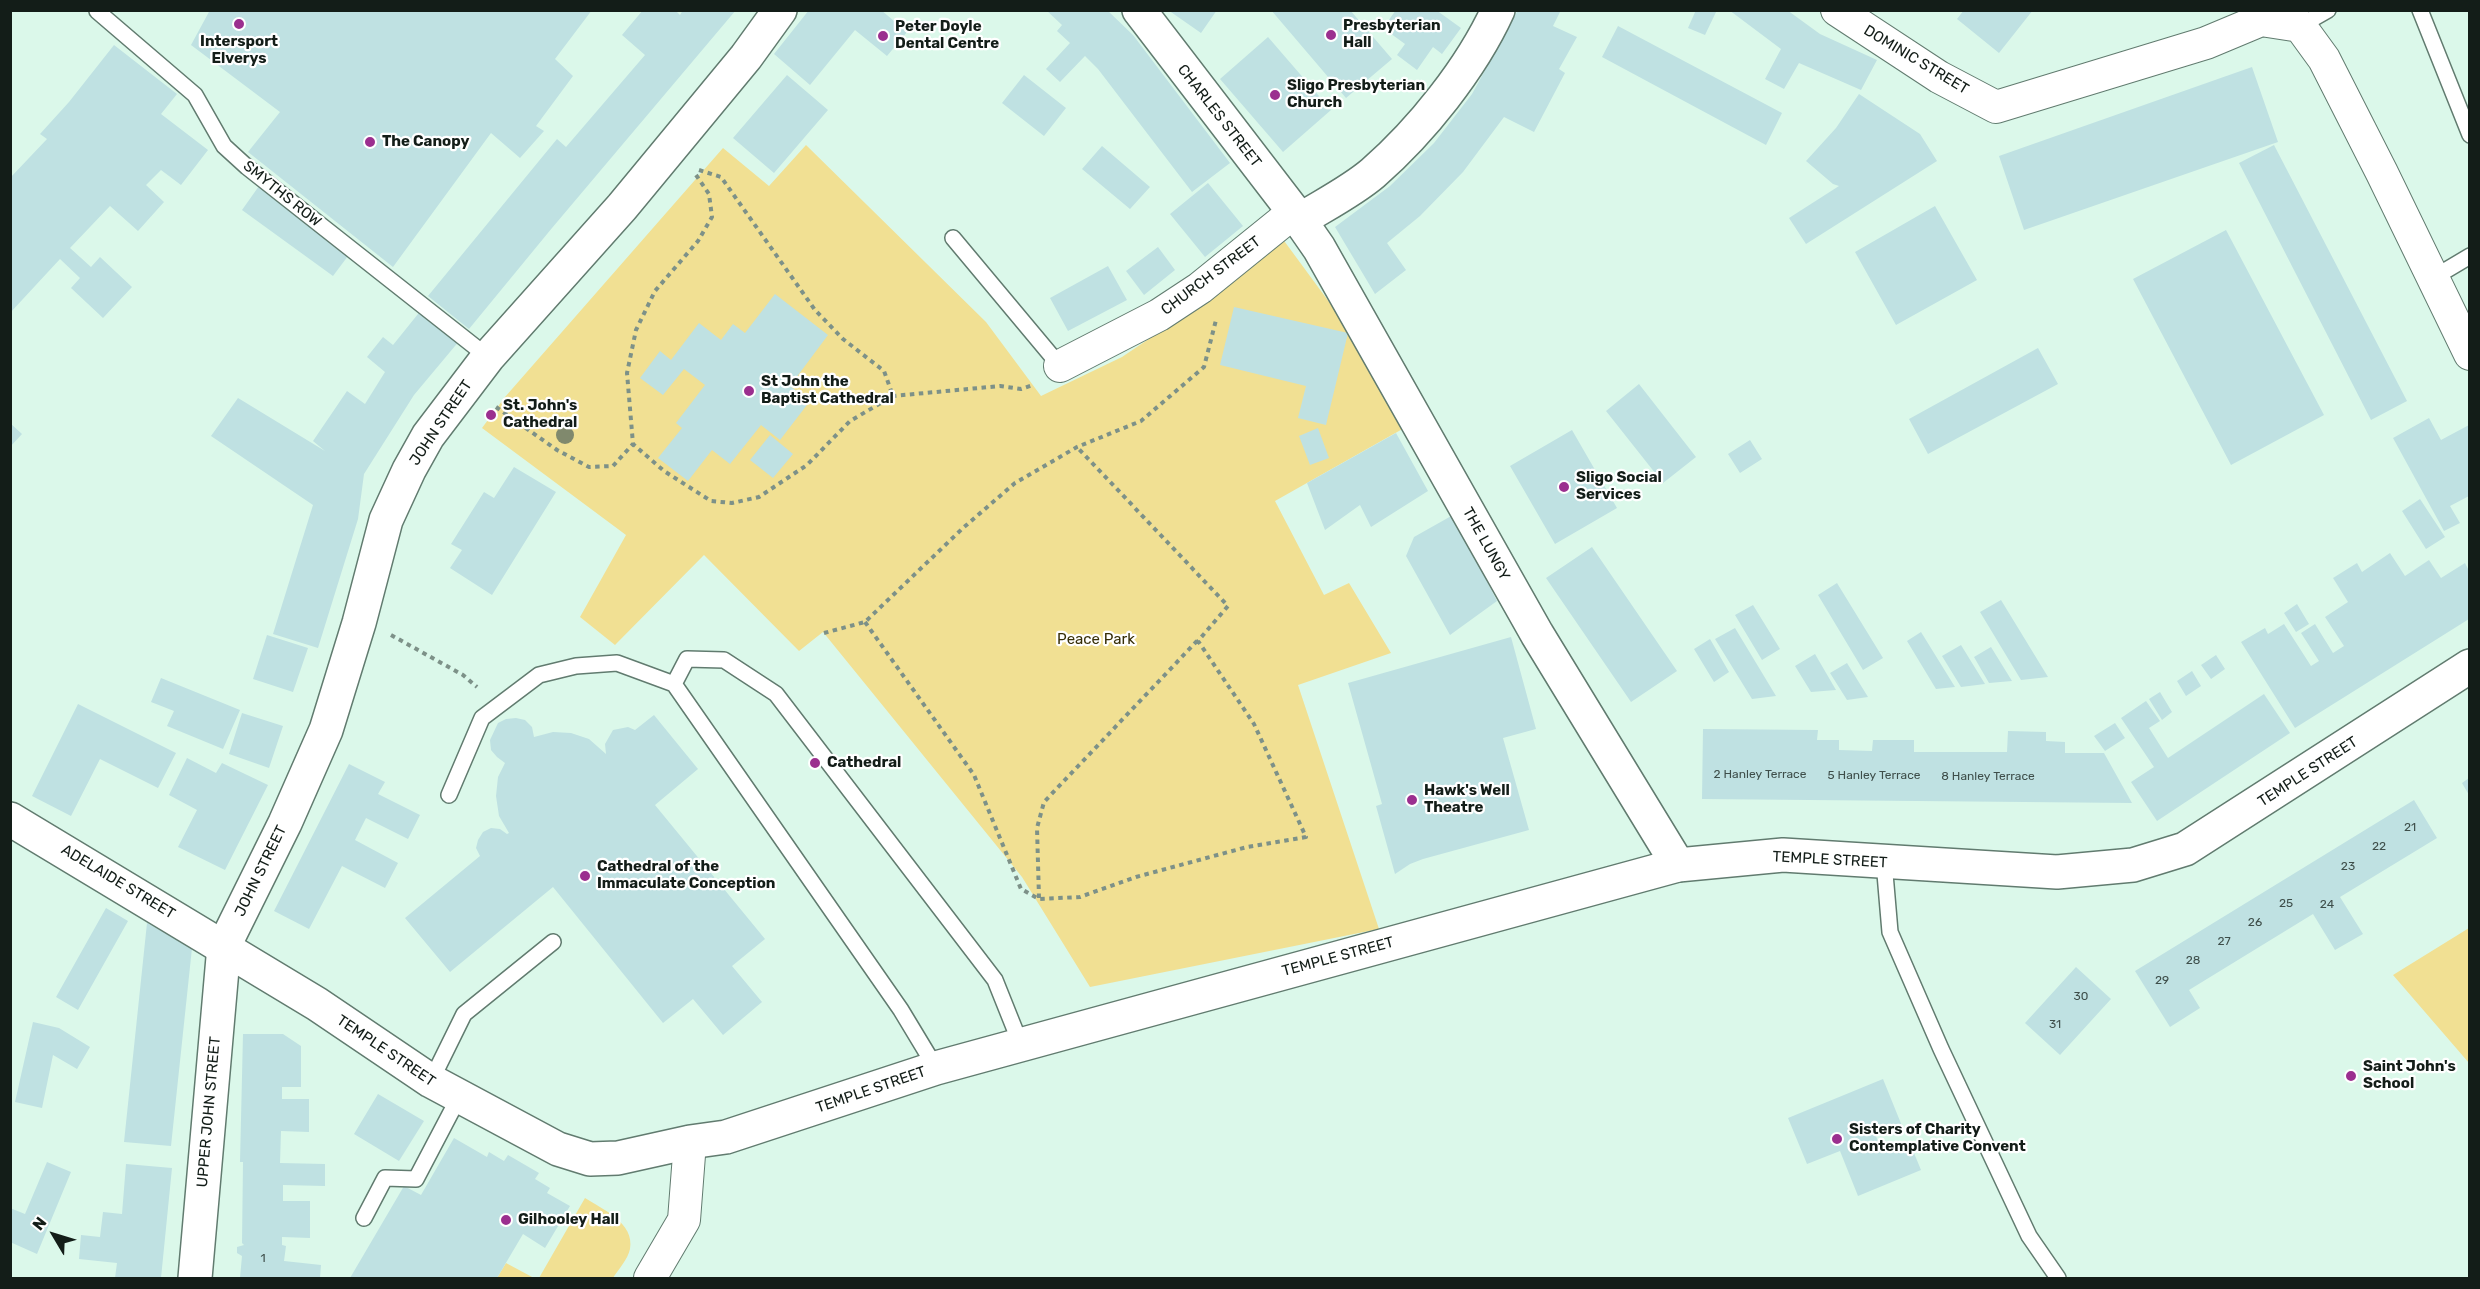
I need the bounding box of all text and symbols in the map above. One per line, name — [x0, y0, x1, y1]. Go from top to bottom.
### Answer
marker: Intersport Elverys — [232, 17, 246, 31]
place label: Presbyterian Hall — [1343, 17, 1441, 52]
place label: Peter Doyle Dental Centre — [895, 18, 999, 53]
street label: DOMINIC STREET — [1860, 22, 1972, 98]
marker: Presbyterian Hall — [1324, 28, 1338, 42]
marker: Peter Doyle Dental Centre — [876, 29, 890, 43]
place label: Intersport Elverys — [200, 33, 278, 68]
street label: CHARLES STREET — [1173, 61, 1265, 171]
place label: Sligo Presbyterian Church — [1287, 77, 1425, 112]
marker: Sligo Presbyterian Church — [1268, 88, 1282, 102]
place label: The Canopy — [382, 133, 469, 151]
marker: The Canopy — [363, 135, 377, 149]
street label: SMYTHS ROW — [239, 157, 325, 231]
street label: CHURCH STREET — [1158, 233, 1264, 319]
place label: St John the Baptist Cathedral — [761, 373, 894, 408]
street label: JOHN STREET — [406, 377, 476, 469]
marker: St John the Baptist Cathedral — [742, 384, 756, 398]
place label: St. John's Cathedral — [503, 397, 577, 432]
marker: St. John's Cathedral — [484, 408, 498, 422]
place label: Sligo Social Services — [1576, 469, 1662, 504]
marker: Sligo Social Services — [1557, 480, 1571, 494]
street label: THE LUNGY — [1459, 504, 1513, 584]
park label: Peace Park — [1057, 631, 1135, 649]
street label: TEMPLE STREET — [2255, 733, 2361, 811]
place label: Cathedral — [827, 754, 901, 772]
marker: Cathedral — [808, 756, 822, 770]
house number: 2 Hanley Terrace — [1714, 768, 1806, 782]
house number: 5 Hanley Terrace — [1827, 769, 1921, 783]
house number: 8 Hanley Terrace — [1941, 770, 2035, 784]
place label: Hawk's Well Theatre — [1424, 782, 1510, 817]
marker: Hawk's Well Theatre — [1405, 793, 1419, 807]
house number: 21 — [2404, 821, 2416, 835]
street label: JOHN STREET — [231, 823, 291, 919]
house number: 22 — [2372, 840, 2386, 854]
street label: ADELAIDE STREET — [58, 841, 178, 923]
street label: TEMPLE STREET — [1772, 848, 1888, 872]
place label: Cathedral of the Immaculate Conception — [597, 858, 775, 893]
house number: 23 — [2341, 860, 2355, 874]
marker: Cathedral of the Immaculate Conception — [578, 869, 592, 883]
house number: 25 — [2279, 897, 2293, 911]
house number: 24 — [2320, 898, 2334, 912]
house number: 26 — [2248, 916, 2262, 930]
street label: TEMPLE STREET — [1280, 933, 1396, 981]
house number: 27 — [2217, 935, 2231, 949]
house number: 28 — [2186, 954, 2200, 968]
house number: 29 — [2155, 974, 2169, 988]
house number: 30 — [2074, 990, 2088, 1004]
street label: TEMPLE STREET — [333, 1011, 439, 1091]
house number: 31 — [2049, 1018, 2061, 1032]
street label: UPPER JOHN STREET — [193, 1036, 225, 1188]
place label: Saint John's School — [2363, 1058, 2456, 1093]
street label: TEMPLE STREET — [814, 1063, 928, 1117]
marker: Saint John's School — [2344, 1069, 2358, 1083]
place label: Sisters of Charity Contemplative Convent — [1849, 1121, 2026, 1156]
marker: Sisters of Charity Contemplative Convent — [1830, 1132, 1844, 1146]
north arrow — [24, 1205, 84, 1265]
place label: Gilhooley Hall — [518, 1211, 619, 1229]
text: N — [28, 1213, 50, 1234]
marker: Gilhooley Hall — [499, 1213, 513, 1227]
house number: 1 — [260, 1252, 266, 1266]

